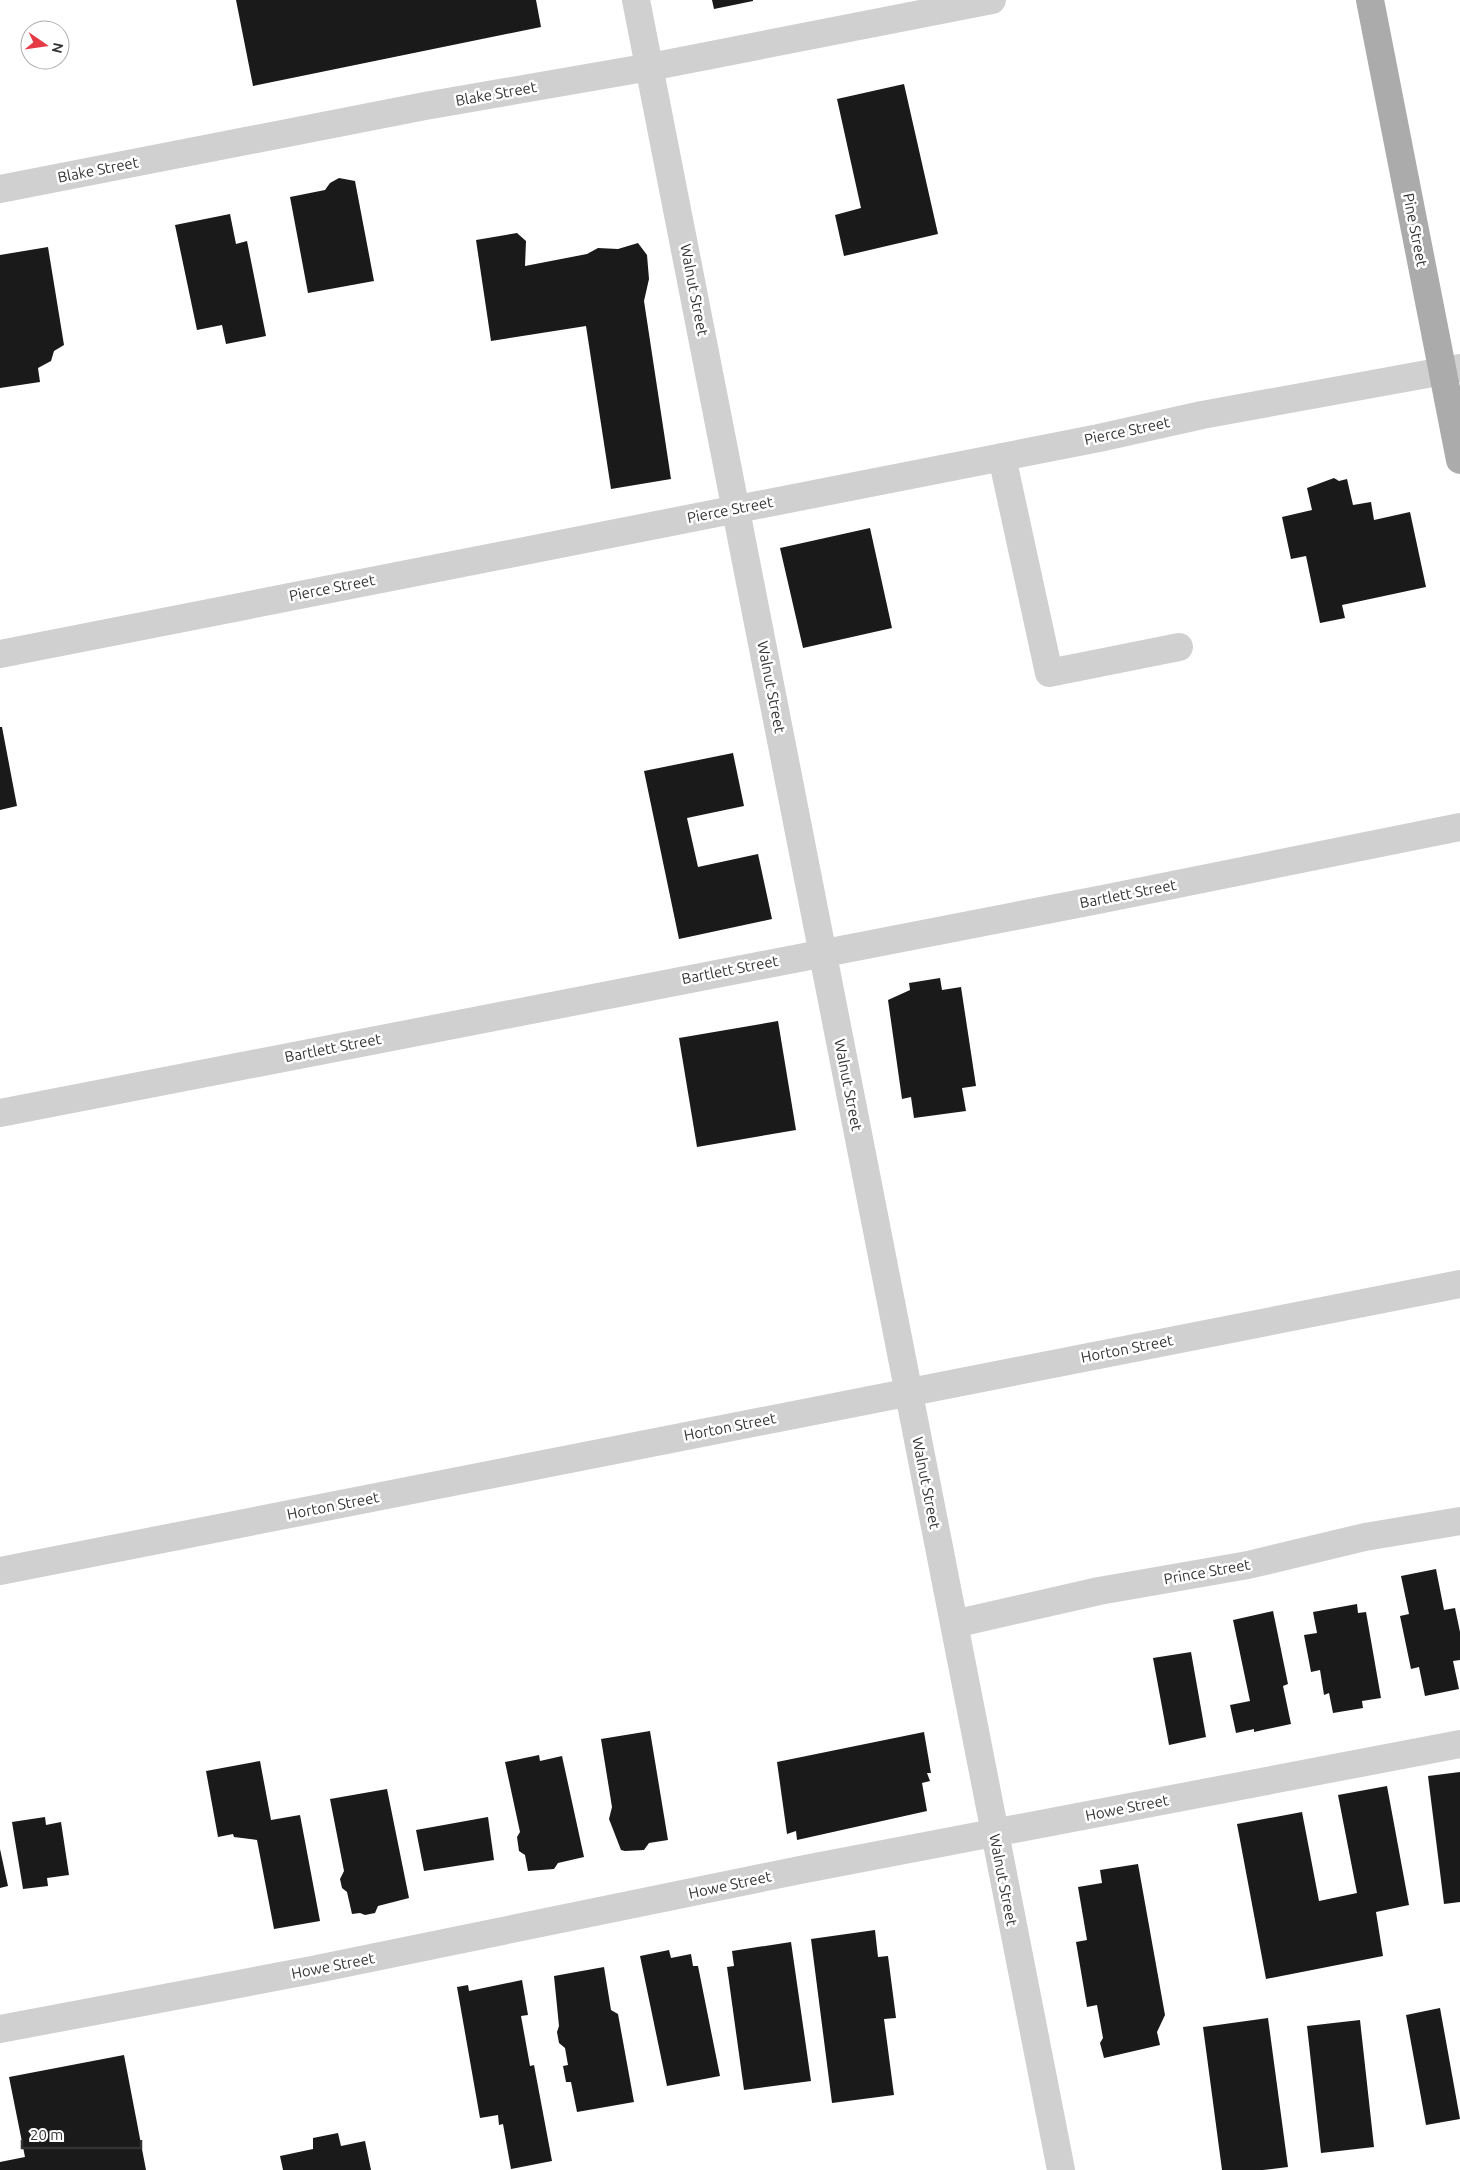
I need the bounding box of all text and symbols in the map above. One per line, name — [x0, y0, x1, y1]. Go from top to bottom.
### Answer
north arrow — [20, 20, 70, 70]
text: N — [49, 41, 67, 55]
street label: Blake Street — [454, 78, 538, 109]
street label: Blake Street — [56, 153, 140, 186]
street label: Pine Street — [1400, 192, 1431, 268]
street label: Walnut Street — [677, 242, 712, 338]
street label: Pierce Street — [1083, 413, 1171, 448]
street label: Pierce Street — [686, 493, 774, 526]
street label: Pierce Street — [288, 571, 376, 604]
street label: Walnut Street — [754, 639, 789, 735]
street label: Bartlett Street — [1078, 876, 1178, 911]
street label: Bartlett Street — [680, 952, 780, 987]
street label: Bartlett Street — [283, 1030, 383, 1065]
street label: Walnut Street — [831, 1037, 866, 1133]
street label: Horton Street — [1079, 1331, 1174, 1366]
street label: Horton Street — [682, 1409, 777, 1444]
street label: Walnut Street — [909, 1435, 944, 1531]
street label: Horton Street — [285, 1488, 380, 1523]
street label: Prince Street — [1162, 1556, 1252, 1587]
street label: Howe Street — [1084, 1791, 1170, 1824]
street label: Walnut Street — [986, 1832, 1021, 1928]
street label: Howe Street — [687, 1867, 773, 1902]
street label: Howe Street — [290, 1949, 376, 1982]
scale bar — [22, 2118, 141, 2150]
text: 20 m — [30, 2126, 63, 2143]

